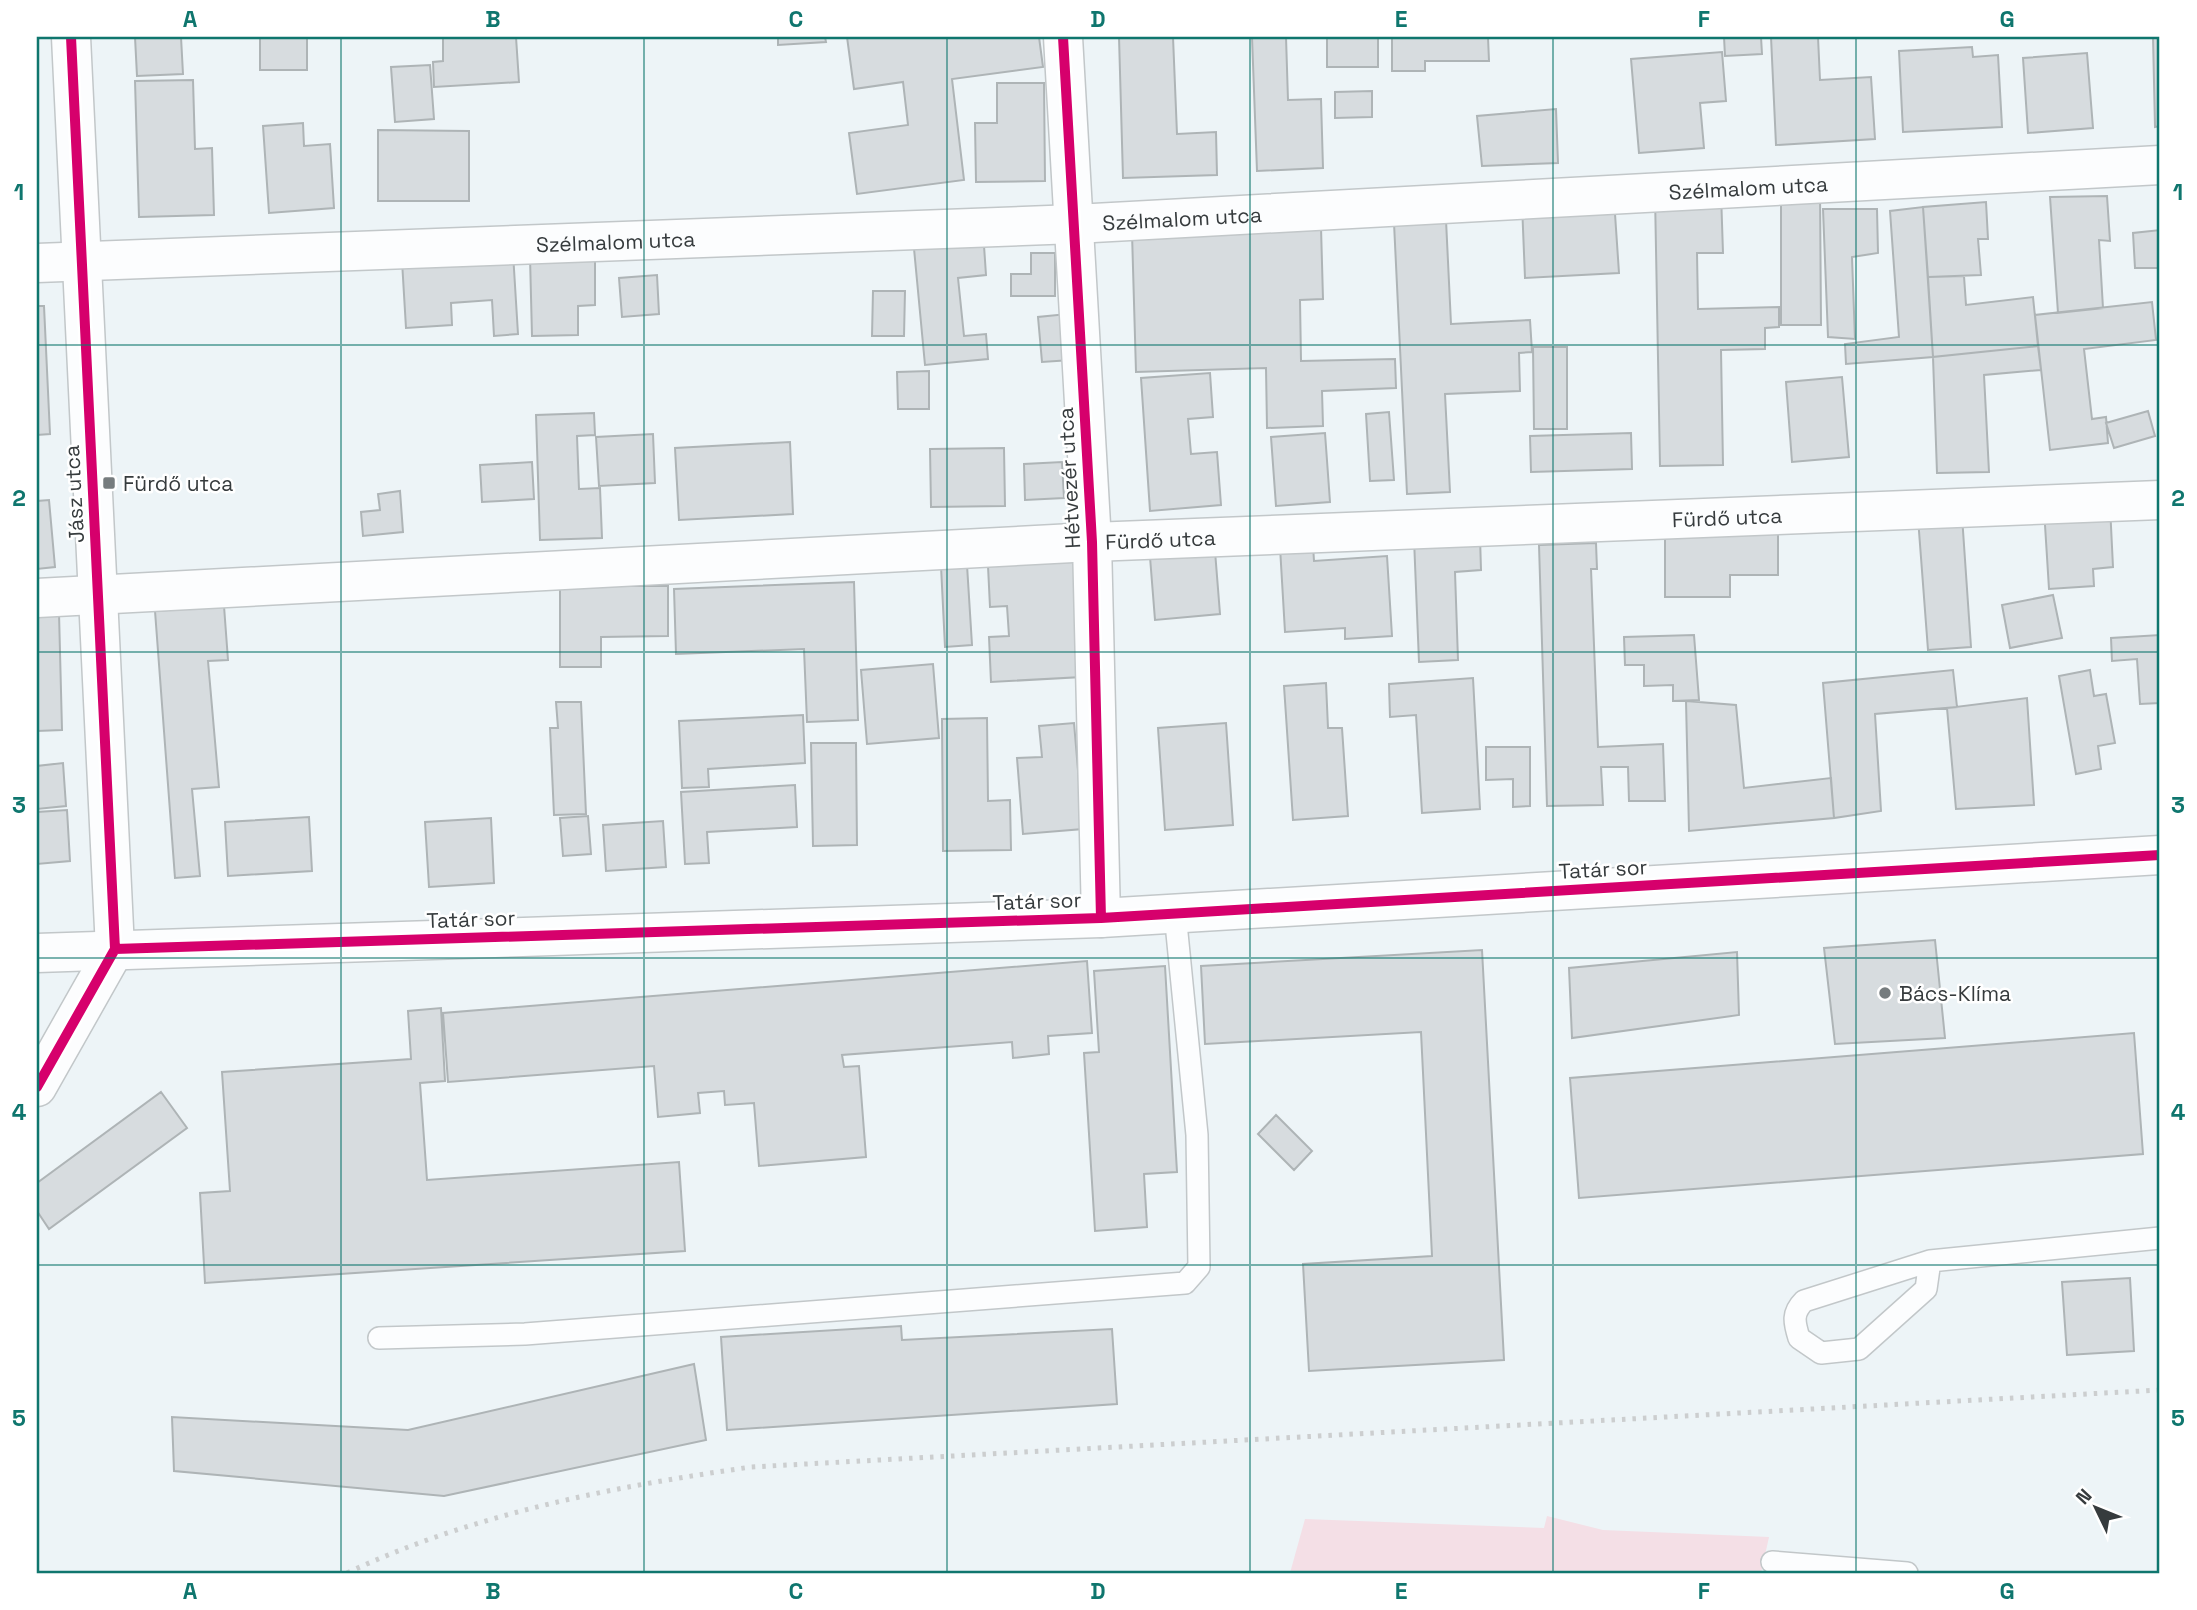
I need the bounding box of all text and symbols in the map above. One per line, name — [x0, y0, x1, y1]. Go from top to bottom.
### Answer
text: A — [183, 4, 198, 34]
text: B — [485, 4, 501, 34]
text: C — [789, 4, 803, 34]
text: D — [1090, 4, 1106, 34]
text: E — [1395, 4, 1407, 34]
text: F — [1698, 4, 1710, 34]
text: G — [1999, 4, 2015, 34]
street label: Szélmalom utca — [1668, 170, 1829, 205]
text: 1 — [14, 177, 24, 207]
text: 1 — [2173, 177, 2183, 207]
street label: Szélmalom utca — [1102, 200, 1263, 236]
street label: Szélmalom utca — [535, 225, 696, 258]
street label: Hétvezér utca — [1052, 407, 1086, 549]
street label: Jász utca — [58, 444, 90, 544]
place label: Fürdő utca — [123, 470, 233, 497]
marker: Fürdő utca — [101, 475, 117, 491]
text: 2 — [12, 483, 26, 513]
text: 2 — [2171, 483, 2185, 513]
street label: Fürdő utca — [1671, 501, 1783, 533]
street label: Fürdő utca — [1105, 524, 1216, 555]
text: 3 — [12, 790, 26, 820]
text: 3 — [2171, 790, 2185, 820]
street label: Tatár sor — [1558, 853, 1648, 885]
street label: Tatár sor — [992, 886, 1082, 916]
street label: Tatár sor — [426, 904, 516, 934]
place label: Bács-Klíma — [1899, 980, 2011, 1007]
marker: Bács-Klíma — [1877, 985, 1893, 1001]
text: 4 — [12, 1097, 27, 1127]
text: 4 — [2171, 1097, 2186, 1127]
text: 5 — [12, 1403, 26, 1433]
text: 5 — [2171, 1403, 2185, 1433]
north arrow — [2060, 1474, 2130, 1544]
text: N — [2070, 1484, 2097, 1510]
text: A — [183, 1576, 198, 1606]
text: B — [485, 1576, 501, 1606]
text: C — [789, 1576, 803, 1606]
text: D — [1090, 1576, 1106, 1606]
text: E — [1395, 1576, 1407, 1606]
text: F — [1698, 1576, 1710, 1606]
text: G — [1999, 1576, 2015, 1606]

